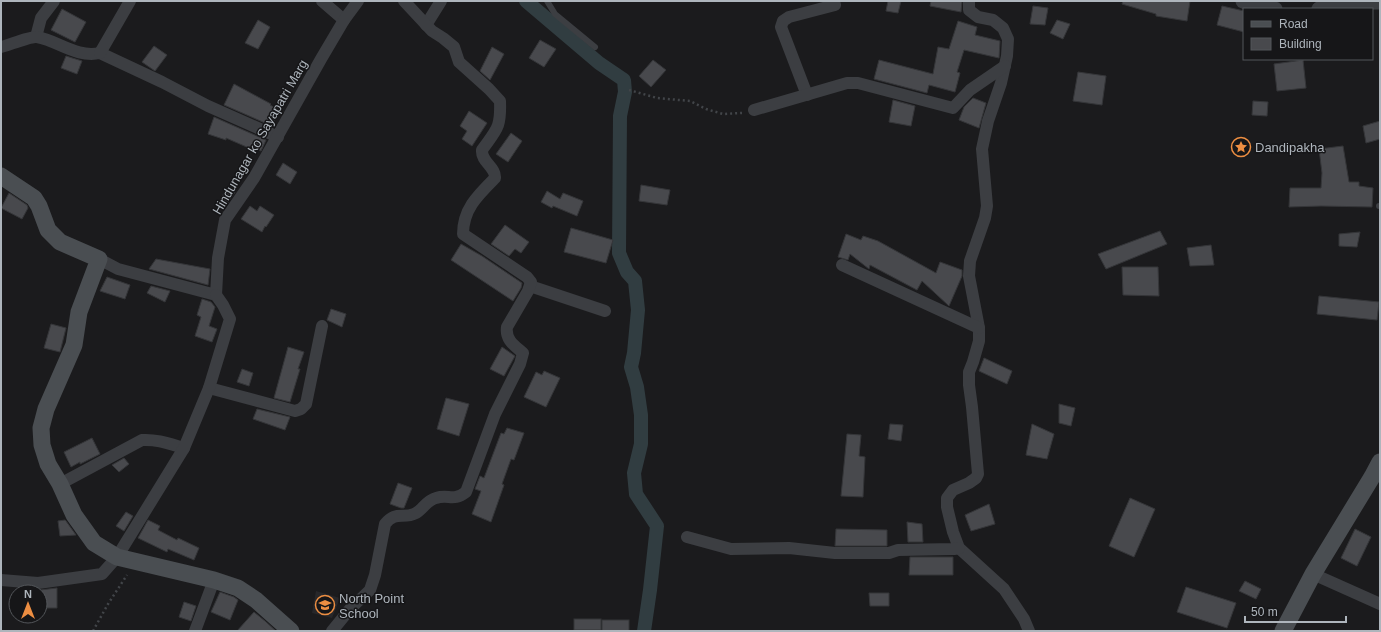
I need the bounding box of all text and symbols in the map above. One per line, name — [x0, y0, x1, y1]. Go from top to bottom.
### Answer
legend — [1243, 8, 1373, 60]
text: Road — [1279, 17, 1308, 31]
text: Building — [1279, 37, 1322, 51]
street label: Hindunagar ko Sayapatri Marg — [209, 57, 311, 217]
place icon: Dandipakha — [1230, 136, 1252, 158]
place label: Dandipakha — [1255, 140, 1325, 155]
north arrow — [8, 584, 48, 624]
text: N — [24, 588, 32, 600]
place label: North Point School — [339, 591, 404, 621]
school or university icon: North Point School — [314, 594, 336, 616]
scale bar — [1245, 598, 1346, 624]
text: 50 m — [1251, 605, 1278, 619]

